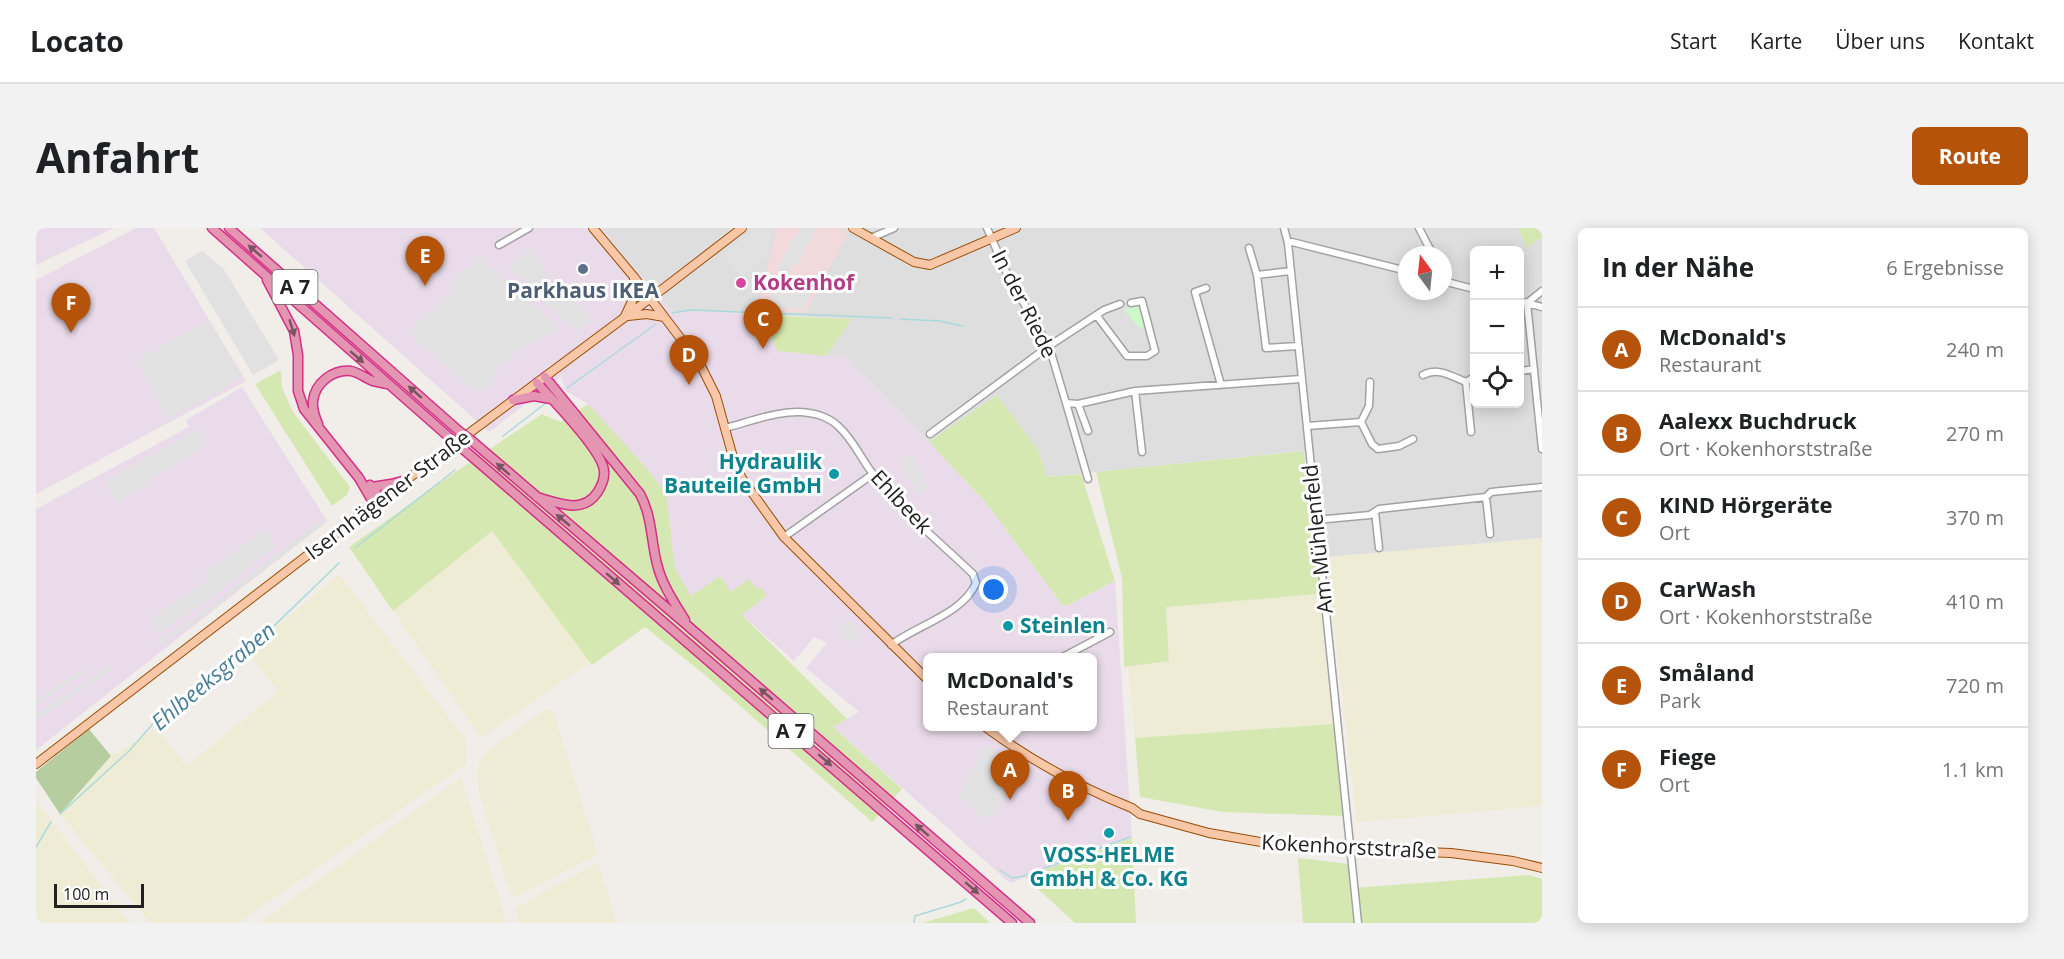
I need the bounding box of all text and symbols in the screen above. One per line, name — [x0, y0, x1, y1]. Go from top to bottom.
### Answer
text: Locato — [30, 22, 124, 60]
text: Start — [1670, 27, 1717, 55]
text: Karte — [1750, 27, 1802, 55]
text: Über uns — [1835, 27, 1925, 55]
text: Kontakt — [1958, 27, 2034, 55]
button: Route — [1912, 127, 2028, 185]
text: Anfahrt — [36, 128, 199, 185]
pin: E — [406, 236, 444, 286]
one-way arrow — [248, 245, 263, 258]
street label: In der Riede — [986, 245, 1064, 362]
north arrow — [1398, 246, 1452, 300]
map controls — [1470, 246, 1524, 408]
button: + — [1470, 246, 1524, 300]
text: In der Nähe — [1602, 249, 1754, 285]
text: 6 Ergebnisse — [1886, 254, 2004, 281]
marker: Parkhaus IKEA — [576, 262, 590, 276]
place label: Kokenhof — [753, 268, 856, 296]
road number: A 7 — [272, 270, 318, 304]
place label: Parkhaus IKEA — [507, 276, 659, 304]
marker: Kokenhof — [734, 276, 748, 290]
pin: F — [51, 284, 90, 333]
pin: C — [744, 300, 782, 349]
button: − — [1470, 300, 1524, 354]
one-way arrow — [288, 319, 297, 337]
text: McDonald's — [1659, 321, 1786, 351]
pin: D — [670, 336, 708, 385]
text: A — [1615, 336, 1628, 363]
text: 240 m — [1946, 336, 2004, 363]
one-way arrow — [349, 350, 364, 363]
text: Restaurant — [1659, 351, 1761, 378]
button: locate — [1470, 354, 1524, 408]
one-way arrow — [407, 386, 423, 399]
text: Aalexx Buchdruck — [1659, 405, 1857, 435]
text: B — [1615, 420, 1628, 447]
text: 270 m — [1946, 420, 2004, 447]
street label: Isernhägener Straße — [299, 423, 476, 565]
text: Ort · Kokenhorststraße — [1659, 435, 1873, 462]
place label: Hydraulik Bauteile GmbH — [664, 447, 823, 499]
one-way arrow — [495, 462, 511, 475]
street label: Ehlbeek — [865, 463, 938, 539]
street label: Am Mühlenfeld — [1295, 463, 1339, 615]
marker: Hydraulik Bauteile GmbH — [827, 467, 841, 481]
text: KIND Hörgeräte — [1659, 489, 1832, 519]
text: C — [1615, 504, 1628, 531]
text: 370 m — [1946, 504, 2004, 531]
one-way arrow — [555, 514, 571, 527]
text: Ort — [1659, 519, 1690, 546]
one-way arrow — [605, 572, 620, 585]
text: CarWash — [1659, 573, 1756, 603]
your location — [979, 575, 1008, 604]
text: D — [1614, 588, 1629, 615]
text: 410 m — [1946, 588, 2004, 615]
text: Ort · Kokenhorststraße — [1659, 603, 1873, 630]
place label: Steinlen — [1020, 611, 1106, 639]
water label: Ehlbeeksgraben — [144, 614, 281, 736]
marker: Steinlen — [1001, 619, 1015, 633]
popup — [923, 653, 1097, 731]
text: Småland — [1659, 657, 1754, 687]
text: McDonald's — [946, 664, 1074, 694]
text: E — [1616, 672, 1627, 699]
text: 720 m — [1946, 672, 2004, 699]
text: Park — [1659, 687, 1701, 714]
one-way arrow — [759, 688, 774, 701]
text: Restaurant — [946, 694, 1049, 721]
road number: A 7 — [768, 714, 813, 748]
text: Fiege — [1659, 741, 1716, 771]
pin: A — [990, 750, 1030, 800]
one-way arrow — [817, 753, 832, 766]
text: F — [1616, 756, 1627, 783]
text: 1.1 km — [1942, 756, 2004, 783]
text: Ort — [1659, 771, 1690, 798]
pin: B — [1048, 772, 1088, 821]
one-way arrow — [914, 823, 930, 836]
marker: VOSS-HELME GmbH & Co. KG — [1102, 826, 1116, 840]
street label: Kokenhorststraße — [1261, 827, 1437, 865]
place label: VOSS-HELME GmbH & Co. KG — [1030, 840, 1188, 892]
scale bar — [54, 881, 144, 908]
one-way arrow — [964, 881, 979, 894]
text: 100 m — [63, 883, 109, 905]

